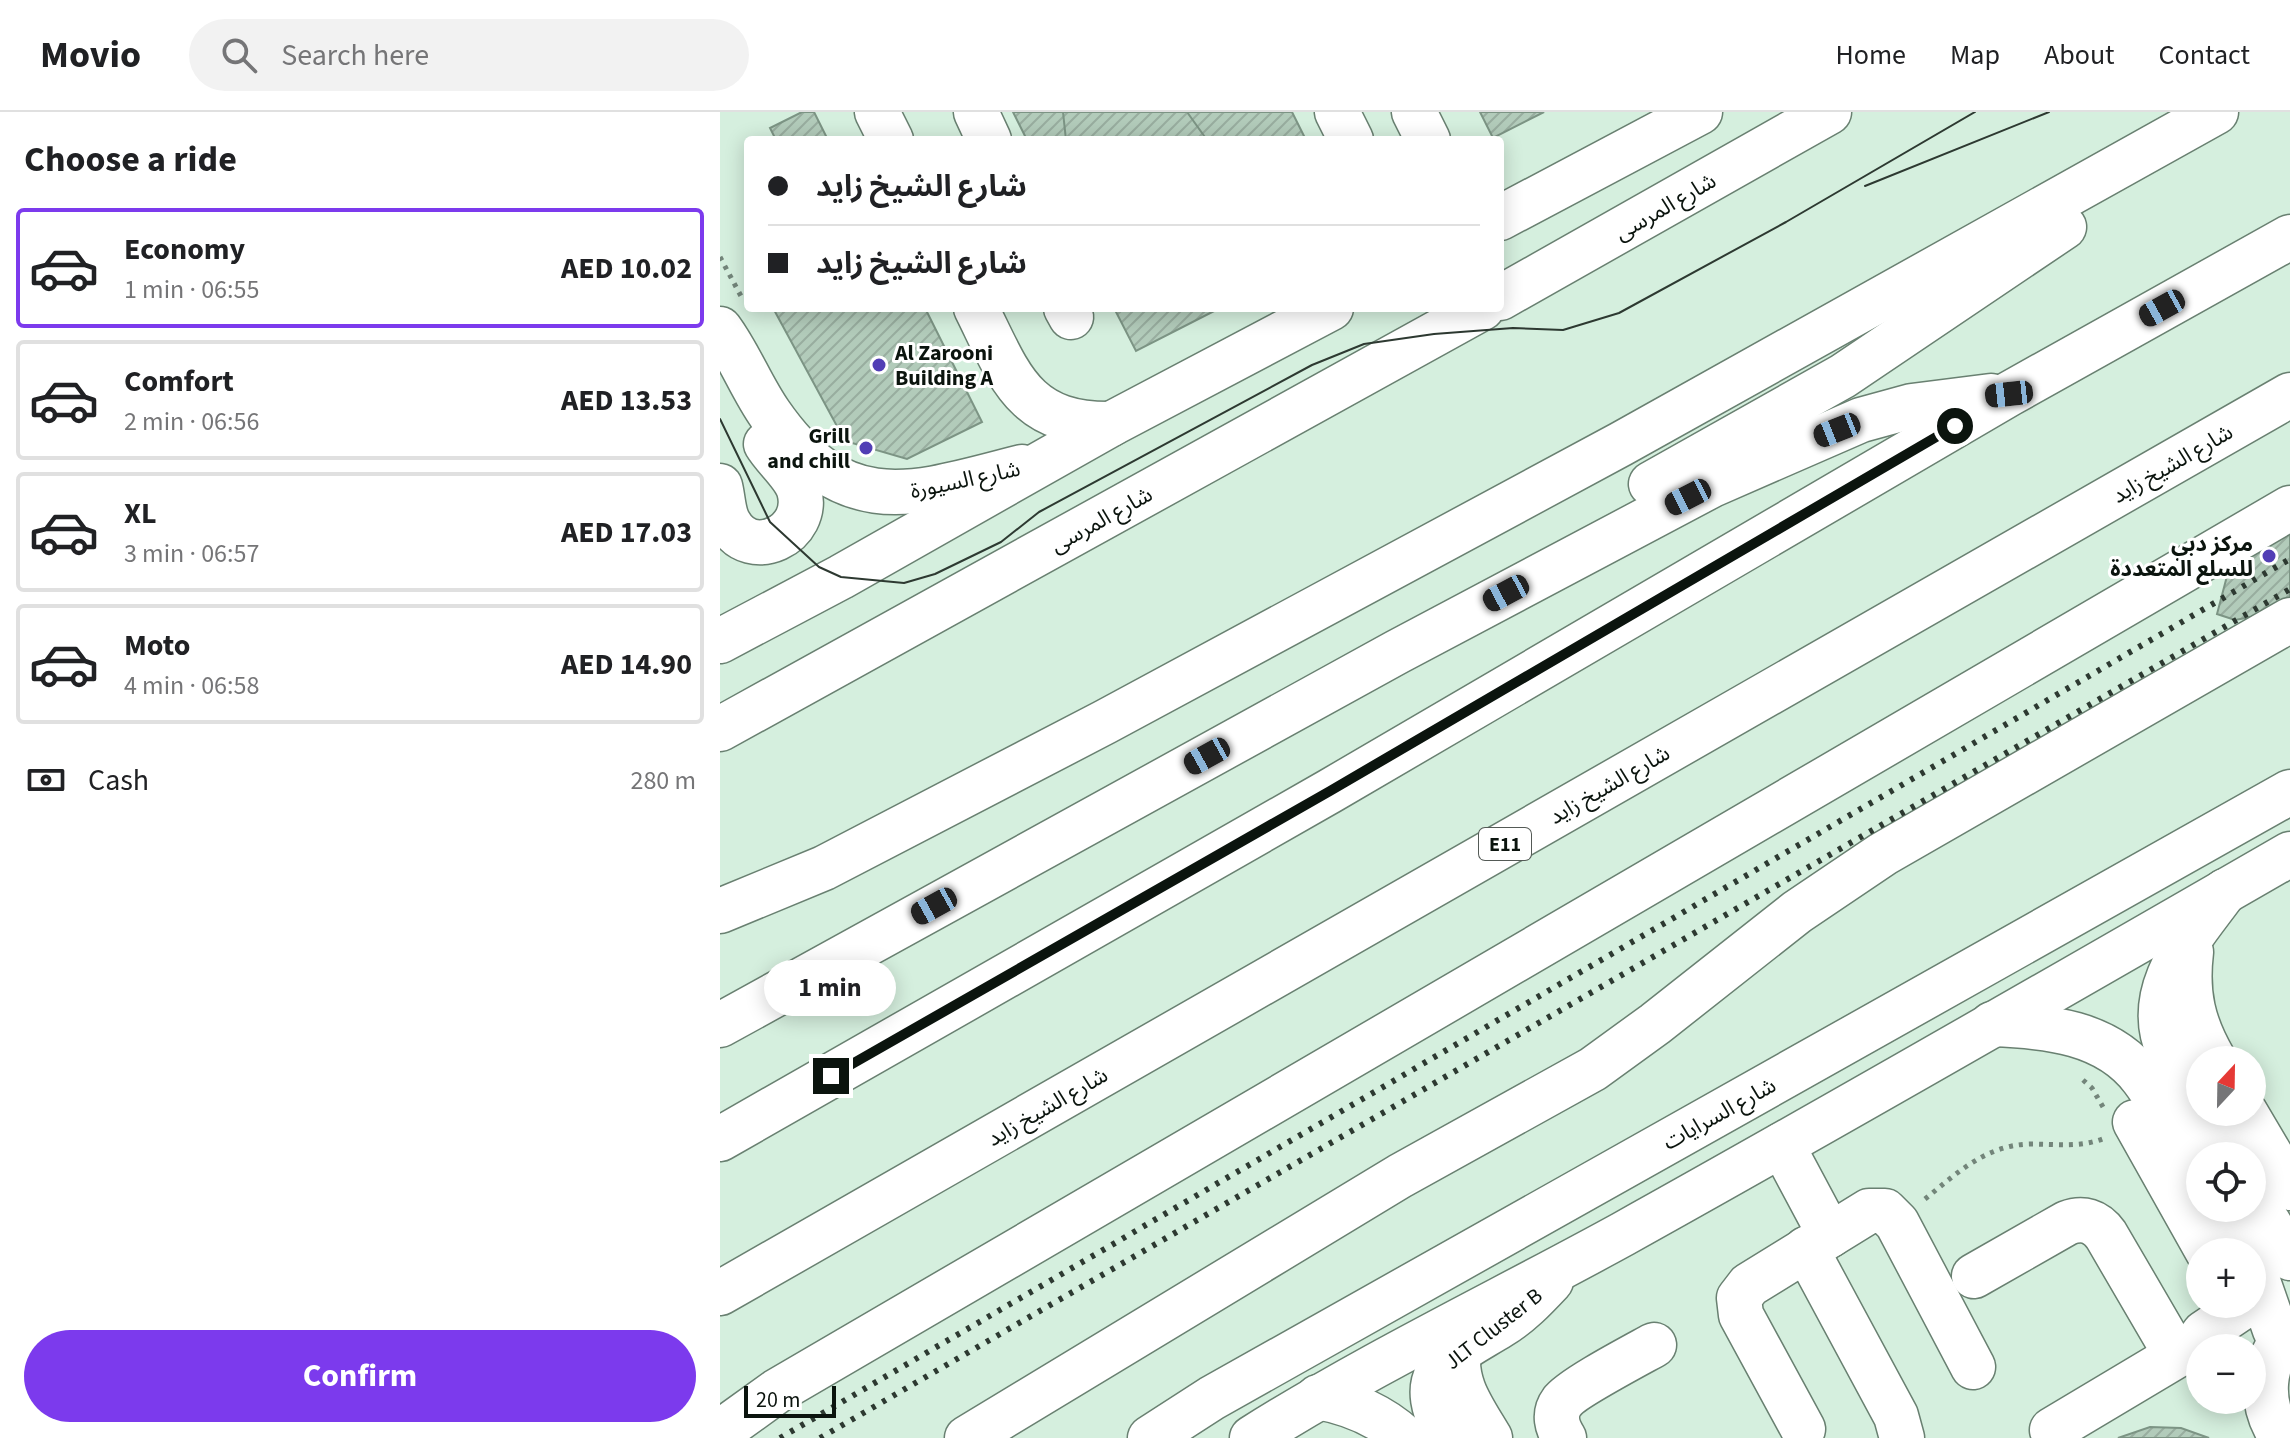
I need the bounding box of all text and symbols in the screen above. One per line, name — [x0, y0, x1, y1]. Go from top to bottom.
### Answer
search box — [189, 19, 749, 91]
text: Movio — [40, 28, 141, 82]
icon: search — [217, 33, 261, 77]
text: Search here — [281, 34, 429, 77]
text: Home — [1835, 35, 1906, 75]
text: Map — [1950, 35, 2000, 75]
text: About — [2044, 35, 2115, 75]
text: Contact — [2159, 35, 2250, 75]
text: Choose a ride — [24, 134, 237, 185]
text: شارع الشيخ زايد — [816, 165, 1027, 208]
street label: شارع المرسى — [1609, 165, 1722, 249]
text: Economy — [124, 228, 245, 271]
icon: car — [28, 232, 100, 304]
text: شارع الشيخ زايد — [816, 242, 1027, 285]
text: AED 10.02 — [561, 247, 692, 290]
text: 1 min · 06:55 — [124, 271, 259, 308]
car — [2135, 286, 2189, 330]
place label: Al Zarooni Building A — [894, 337, 994, 394]
marker: Al Zarooni Building A — [870, 356, 888, 374]
text: Comfort — [124, 360, 234, 403]
icon: car — [28, 364, 100, 436]
text: AED 13.53 — [561, 379, 692, 422]
car — [1984, 380, 2034, 408]
text: 2 min · 06:56 — [124, 403, 259, 440]
route start — [1937, 408, 1973, 444]
car — [1810, 410, 1864, 450]
street label: شارع الشيخ زايد — [2106, 416, 2239, 511]
place label: Grill and chill — [767, 420, 851, 477]
marker: Grill and chill — [857, 439, 875, 457]
street label: شارع السيورة — [907, 453, 1023, 507]
car — [1661, 475, 1715, 519]
street label: شارع المرسى — [1045, 479, 1158, 561]
text: XL — [124, 492, 157, 535]
icon: car — [28, 496, 100, 568]
text: AED 17.03 — [561, 511, 692, 554]
place label: مركز دبي للسلع المتعددة — [2110, 528, 2253, 585]
text: 3 min · 06:57 — [124, 535, 259, 572]
marker: مركز دبي للسلع المتعددة — [2260, 547, 2278, 565]
car — [1479, 571, 1533, 615]
text: Moto — [124, 624, 190, 667]
icon: car — [28, 628, 100, 700]
text: AED 14.90 — [561, 643, 692, 686]
text: 4 min · 06:58 — [124, 667, 259, 704]
car — [1180, 734, 1234, 778]
street label: شارع الشيخ زايد — [1543, 737, 1676, 832]
icon: cash — [24, 758, 68, 802]
text: Cash — [88, 759, 149, 802]
text: 280 m — [630, 762, 696, 799]
road number: E11 — [1479, 828, 1531, 860]
car — [907, 884, 961, 928]
callout: 1 min — [765, 960, 897, 1016]
text: 1 min — [798, 969, 862, 1006]
north arrow — [2186, 1046, 2266, 1126]
map controls — [2186, 1046, 2266, 1414]
route end — [813, 1058, 849, 1094]
street label: شارع الشيخ زايد — [981, 1059, 1114, 1154]
street label: شارع السرايات — [1657, 1070, 1782, 1158]
button: locate — [2186, 1142, 2266, 1222]
button: + — [2186, 1238, 2266, 1318]
street label: JLT Cluster B — [1438, 1280, 1550, 1377]
button: Confirm — [24, 1330, 696, 1422]
button: − — [2186, 1334, 2266, 1414]
scale bar — [744, 1382, 836, 1418]
text: 20 m — [756, 1384, 801, 1416]

